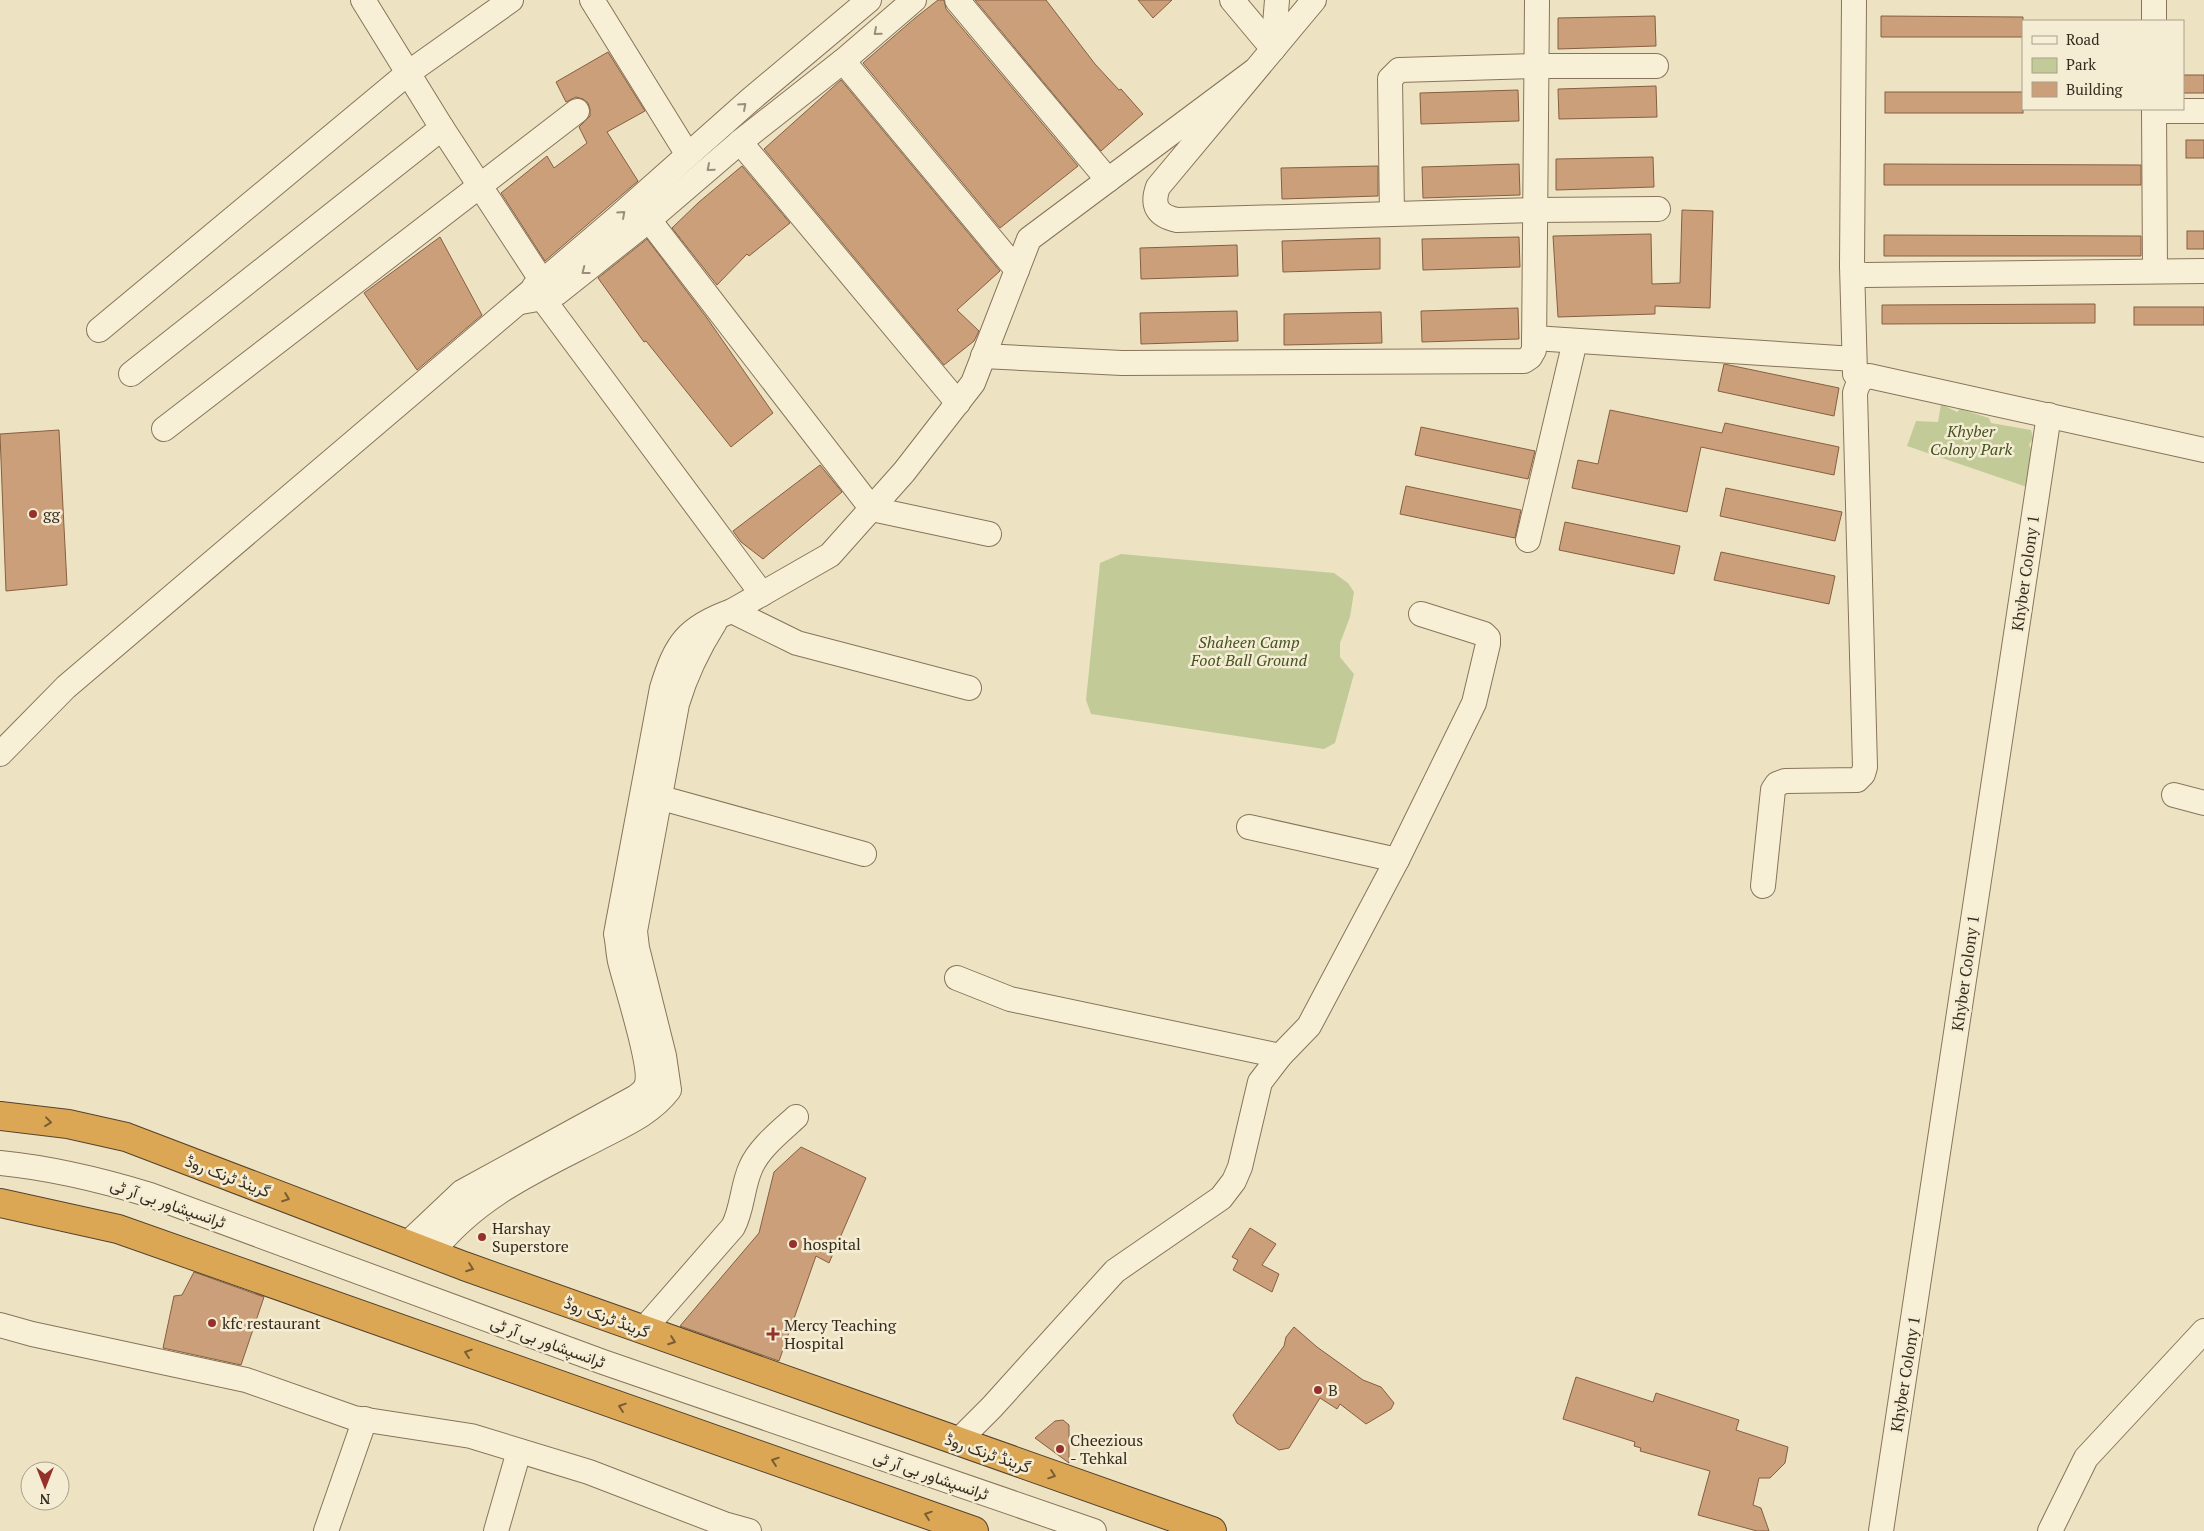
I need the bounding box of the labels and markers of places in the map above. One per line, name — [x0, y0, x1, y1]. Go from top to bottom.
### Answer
place label: gg — [43, 503, 60, 525]
marker: gg — [27, 508, 39, 520]
place label: Harshay Superstore — [492, 1217, 569, 1257]
marker: Harshay Superstore — [476, 1231, 488, 1243]
place label: hospital — [803, 1233, 861, 1255]
marker: hospital — [787, 1238, 799, 1250]
place label: kfc restaurant — [222, 1312, 321, 1334]
place label: Mercy Teaching Hospital — [784, 1314, 897, 1354]
marker: kfc restaurant — [206, 1317, 218, 1329]
marker: Mercy Teaching Hospital — [766, 1327, 780, 1341]
place label: B — [1328, 1379, 1338, 1401]
marker: B — [1312, 1384, 1324, 1396]
place label: Cheezious - Tehkal — [1070, 1429, 1143, 1469]
marker: Cheezious - Tehkal — [1054, 1443, 1066, 1455]

